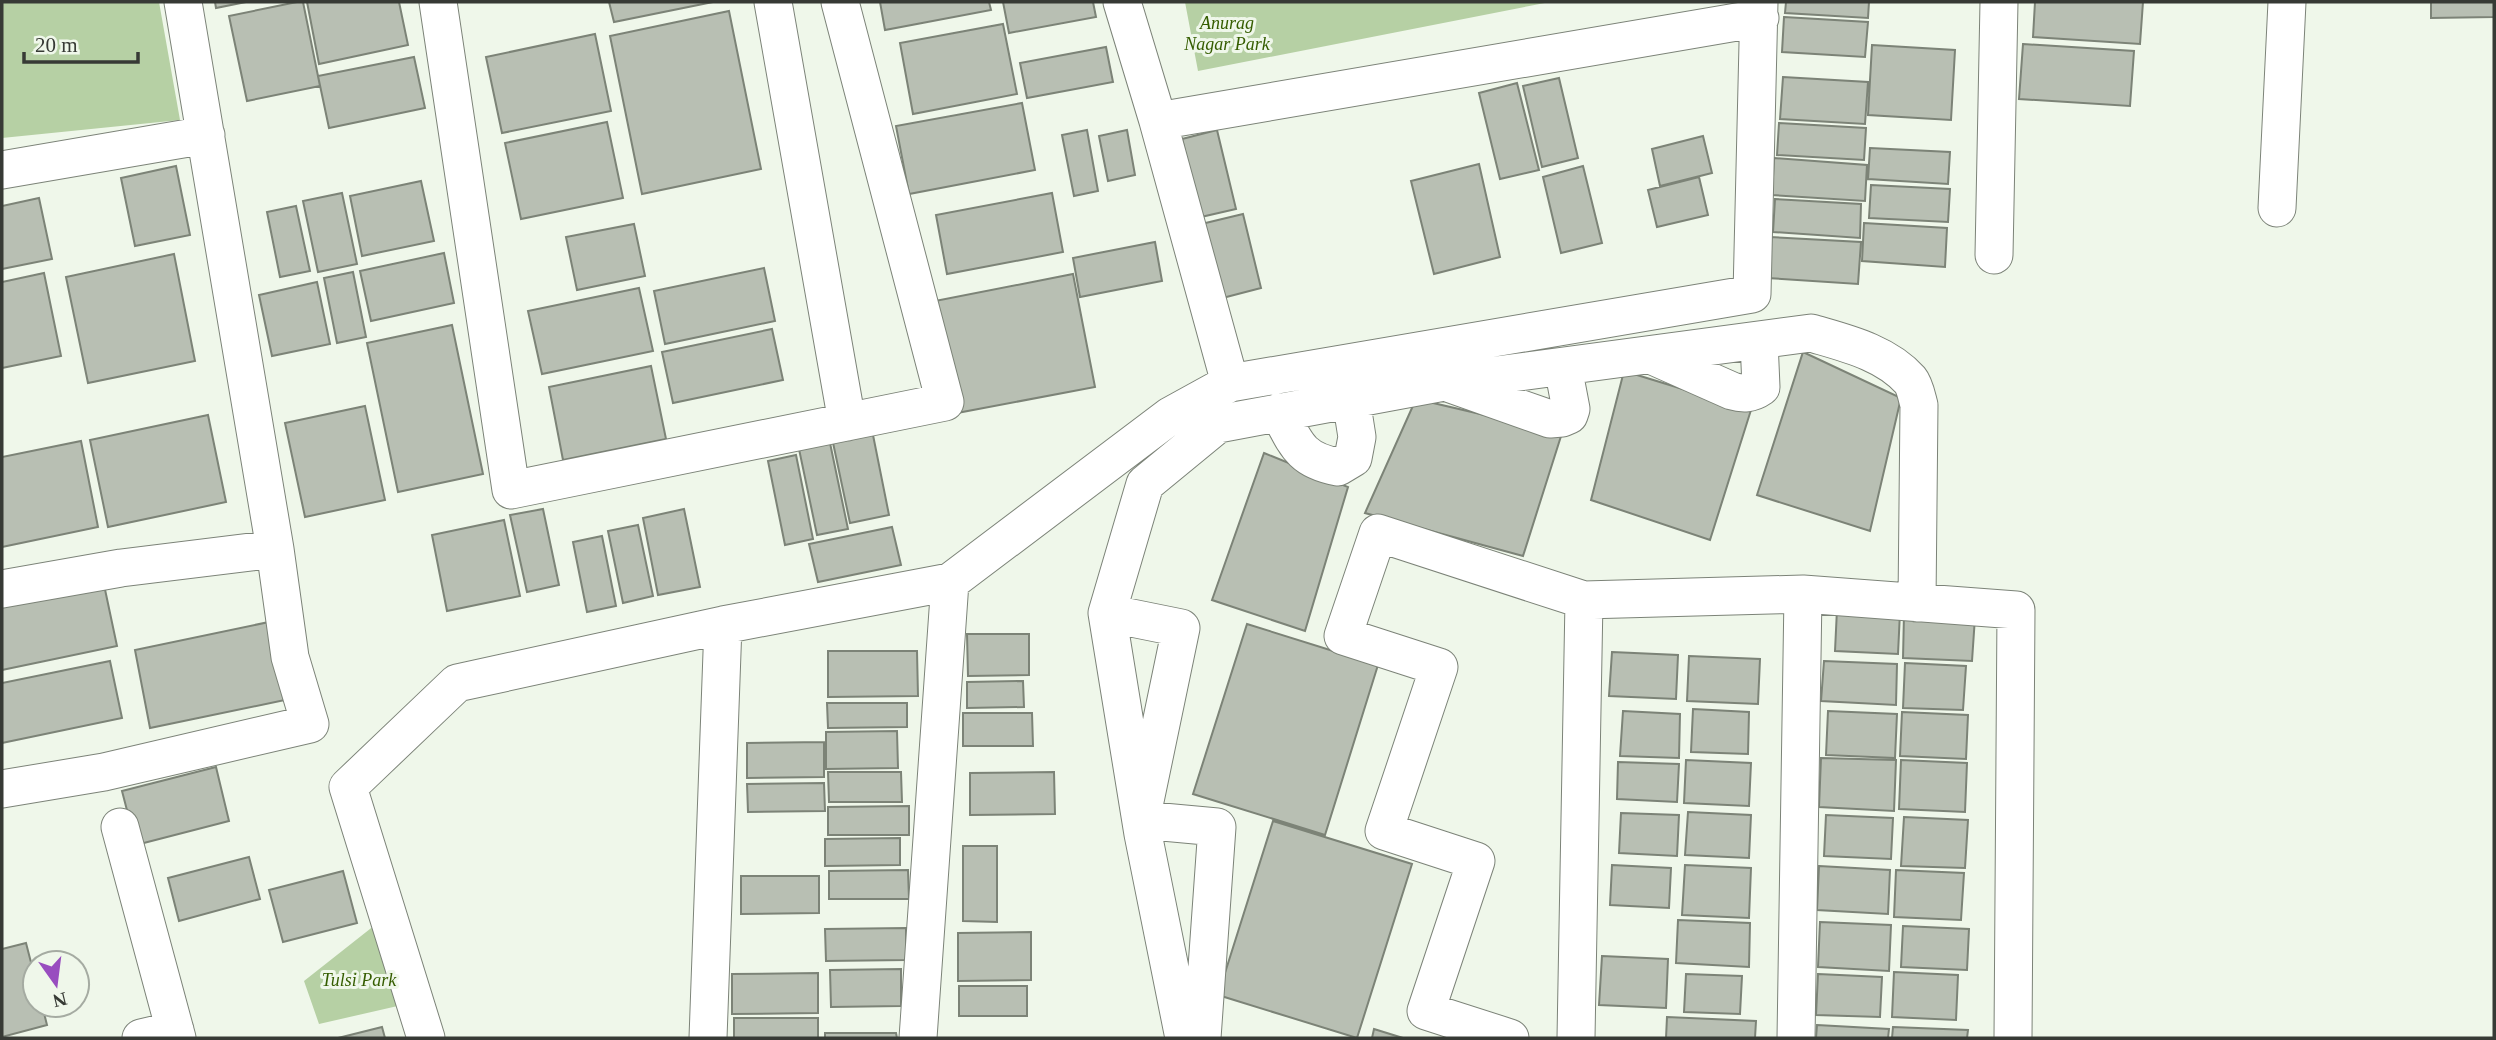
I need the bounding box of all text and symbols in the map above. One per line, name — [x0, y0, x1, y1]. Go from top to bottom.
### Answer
park label: Anurag Nagar Park — [1183, 13, 1271, 54]
scale bar — [24, 21, 138, 65]
text: 20 m — [35, 33, 78, 57]
north arrow — [21, 949, 91, 1019]
park label: Tulsi Park — [322, 970, 397, 990]
text: N — [51, 988, 69, 1012]

